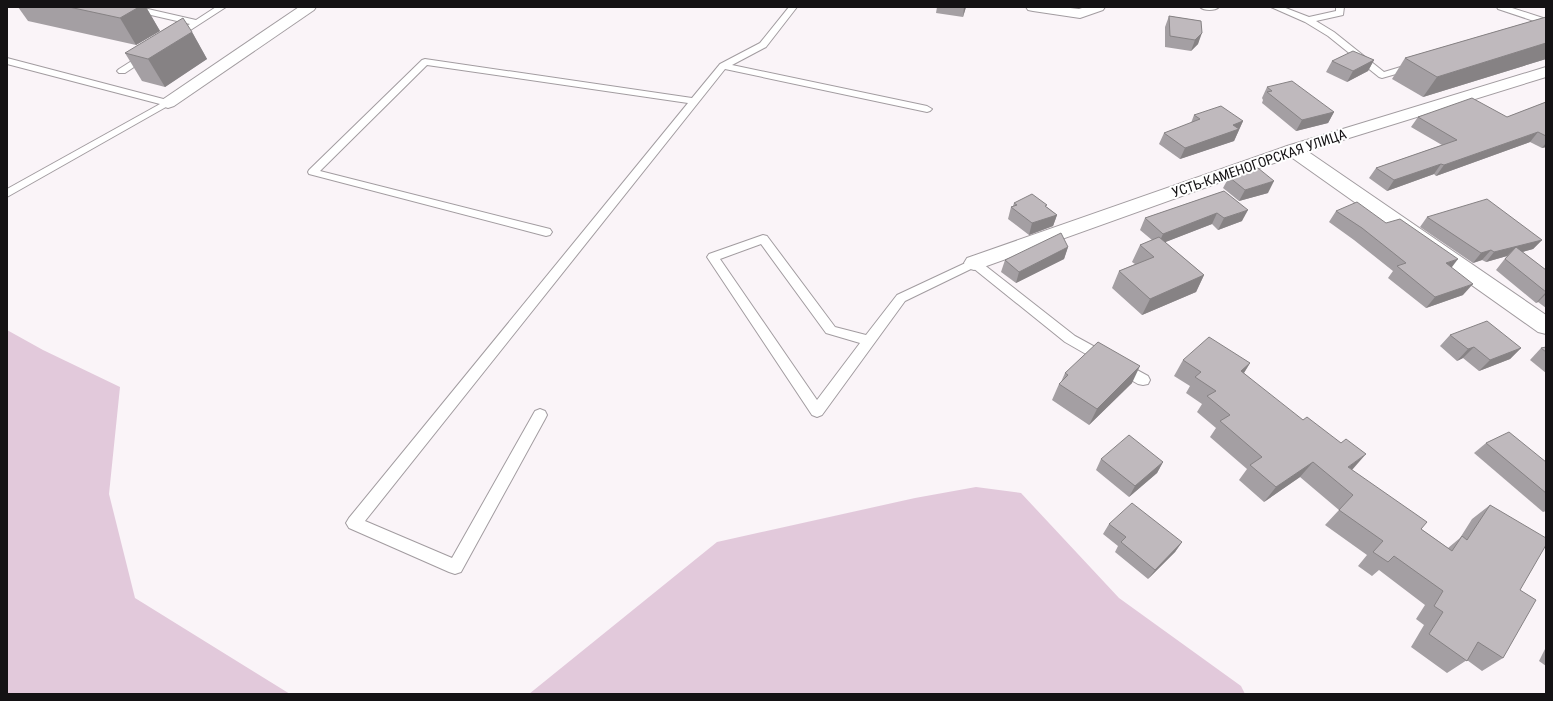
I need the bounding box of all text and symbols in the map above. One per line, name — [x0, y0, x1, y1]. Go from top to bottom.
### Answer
street label: УСТЬ-КАМЕНОГОРСКАЯ УЛИЦА — [1170, 126, 1348, 200]

